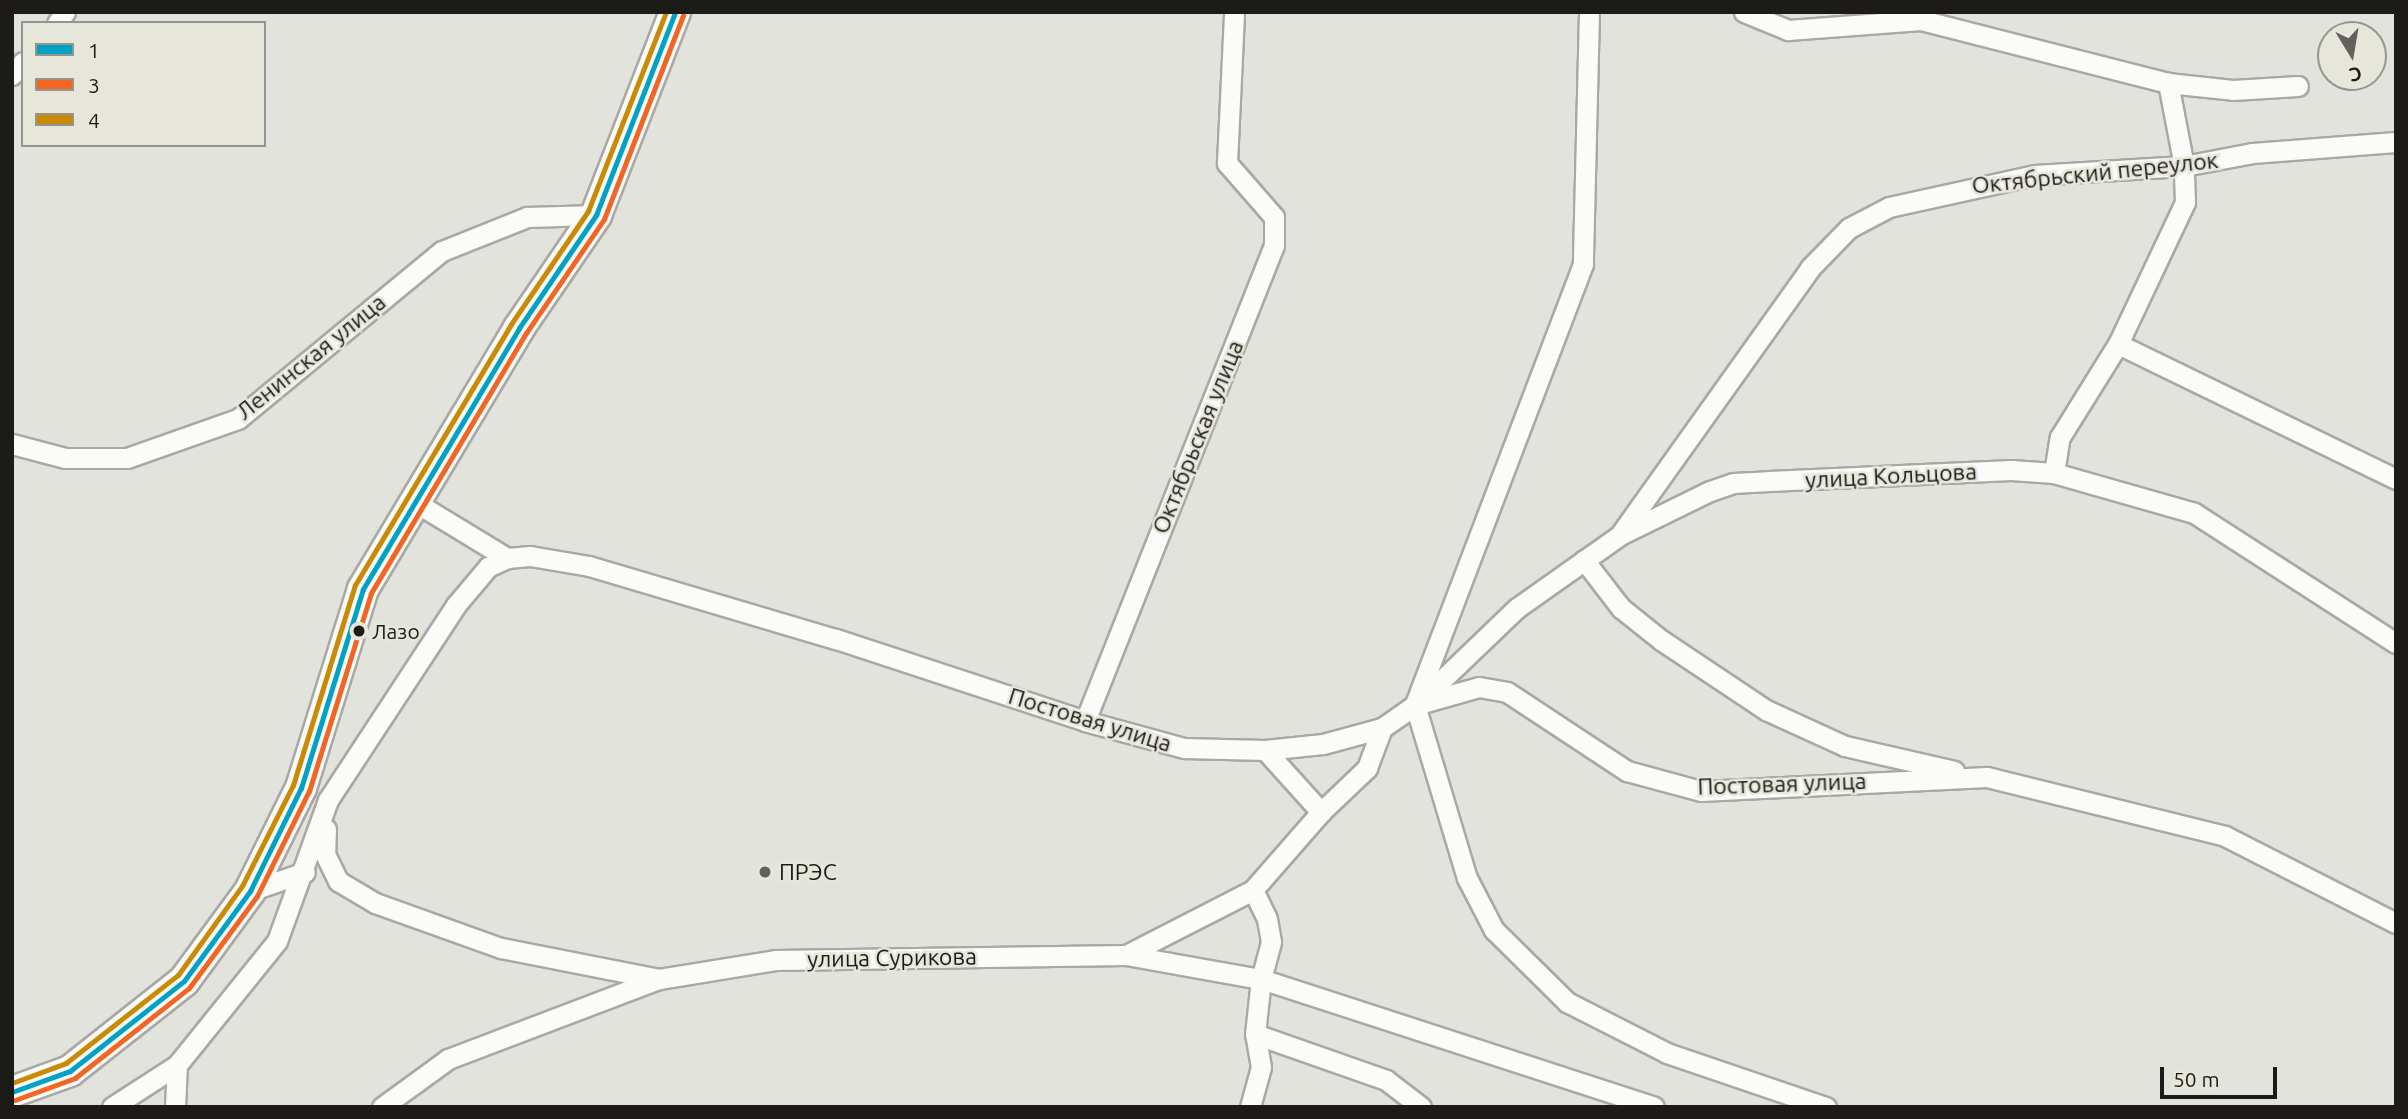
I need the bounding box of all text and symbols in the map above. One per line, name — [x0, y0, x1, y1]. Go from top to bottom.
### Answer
legend — [21, 21, 266, 147]
north arrow — [2317, 21, 2387, 91]
text: 1 — [88, 38, 100, 62]
text: С — [2348, 63, 2364, 87]
text: 3 — [88, 73, 100, 97]
text: 4 — [88, 108, 100, 132]
street label: Октябрьский переулок — [1970, 146, 2220, 200]
street label: Ленинская улица — [231, 288, 391, 426]
street label: Октябрьская улица — [1147, 336, 1249, 538]
street label: улица Кольцова — [1804, 458, 1978, 494]
place label: Лазо — [372, 618, 420, 644]
marker: Лазо — [352, 624, 366, 638]
street label: Постовая улица — [1005, 682, 1175, 758]
street label: Постовая улица — [1697, 767, 1867, 801]
place label: ПРЭС — [779, 858, 837, 886]
marker: ПРЭС — [757, 864, 773, 880]
street label: улица Сурикова — [807, 943, 977, 973]
scale bar — [2163, 1052, 2280, 1096]
text: 50 m — [2173, 1067, 2220, 1091]

